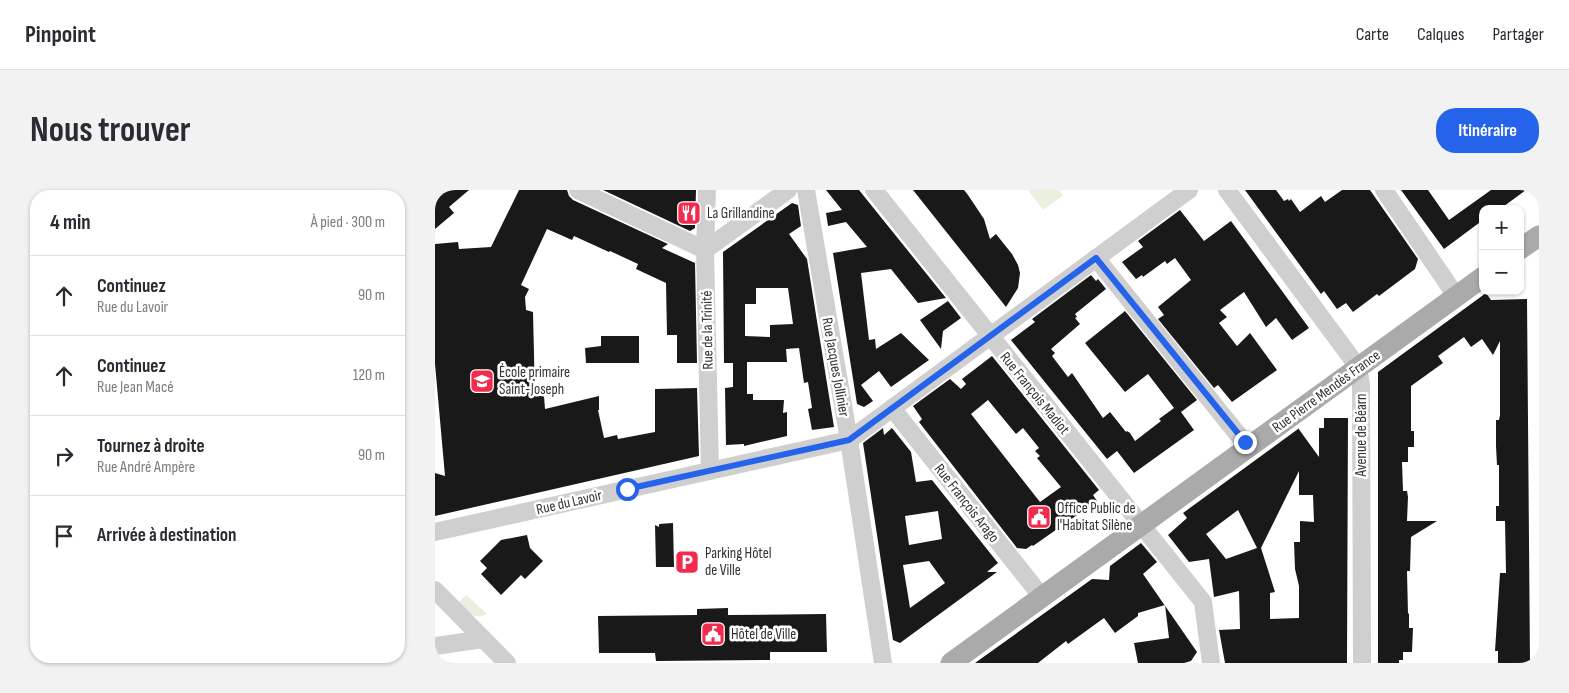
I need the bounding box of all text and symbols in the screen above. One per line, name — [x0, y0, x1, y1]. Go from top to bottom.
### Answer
text: Pinpoint — [25, 20, 96, 49]
text: Carte — [1356, 24, 1389, 45]
text: Calques — [1417, 24, 1464, 45]
text: Partager — [1492, 24, 1544, 45]
button: Itinéraire — [1436, 108, 1539, 153]
text: Nous trouver — [30, 109, 191, 152]
restaurant icon: La Grillandine — [676, 200, 702, 226]
place label: La Grillandine — [707, 204, 775, 223]
map controls — [1479, 205, 1524, 295]
button: + — [1479, 205, 1524, 250]
text: 4 min — [50, 210, 91, 235]
text: À pied · 300 m — [311, 213, 385, 232]
button: − — [1479, 250, 1524, 295]
text: Continuez — [97, 275, 166, 298]
icon: ahead — [50, 282, 78, 310]
text: 90 m — [358, 286, 385, 305]
street label: Rue de la Trinité — [697, 290, 718, 370]
text: Rue du Lavoir — [97, 298, 168, 317]
street label: Rue Jacques Jollinier — [817, 316, 854, 419]
street label: Rue Pierre Mendès France — [1269, 346, 1384, 437]
street label: Rue François Madiot — [996, 348, 1074, 439]
text: Continuez — [97, 355, 166, 378]
icon: ahead — [50, 362, 78, 390]
place label: École primaire Saint-Joseph — [499, 363, 570, 399]
text: 120 m — [353, 366, 385, 385]
school or university icon: École primaire Saint-Joseph — [469, 368, 495, 394]
text: Rue Jean Macé — [97, 378, 174, 397]
street label: Avenue de Béarn — [1352, 394, 1371, 477]
route end — [1234, 431, 1257, 454]
text: Tournez à droite — [97, 435, 205, 458]
icon: right — [50, 442, 78, 470]
text: 90 m — [358, 446, 385, 465]
text: Rue André Ampère — [97, 458, 195, 477]
street label: Rue François Arago — [930, 460, 1003, 547]
route start — [616, 478, 639, 501]
street label: Rue du Lavoir — [534, 486, 604, 519]
place label: Office Public de l'Habitat Silène — [1057, 499, 1136, 535]
public building icon: Office Public de l'Habitat Silène — [1026, 504, 1052, 530]
icon: arrive — [50, 522, 78, 550]
text: Arrivée à destination — [97, 524, 237, 547]
place label: Parking Hôtel de Ville — [705, 544, 772, 580]
parking icon: Parking Hôtel de Ville — [674, 549, 700, 575]
public building icon: Hôtel de Ville — [700, 621, 726, 647]
place label: Hôtel de Ville — [731, 625, 796, 644]

